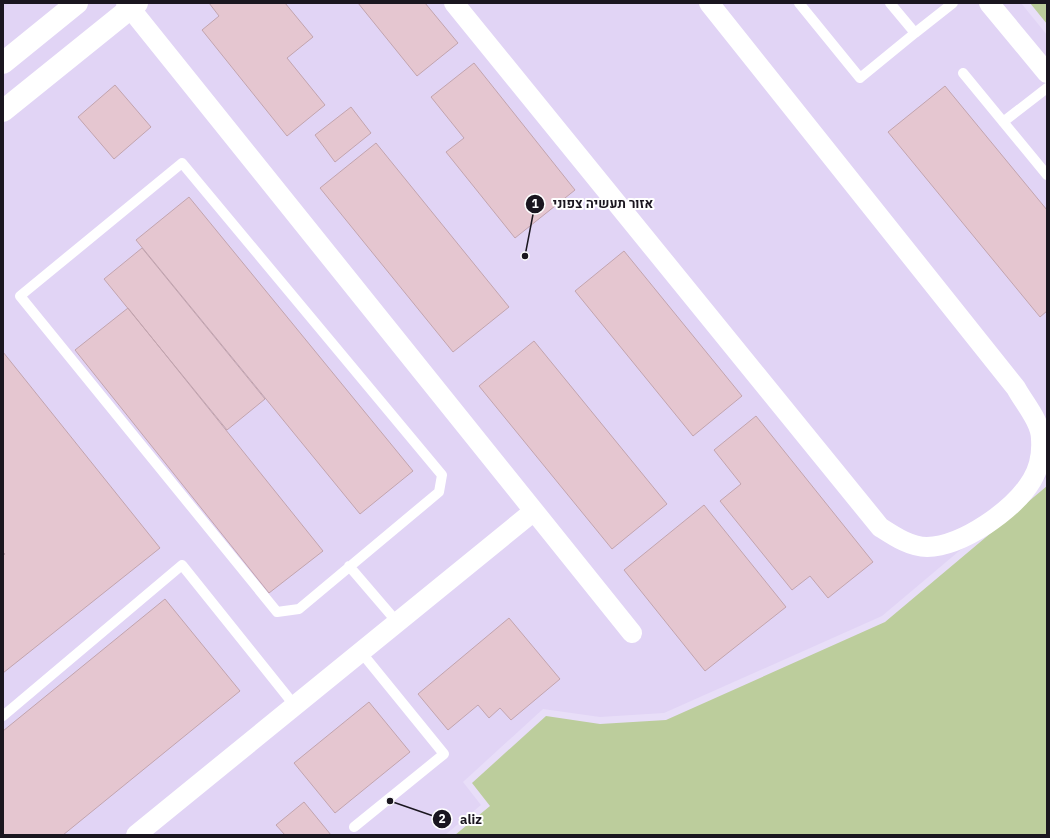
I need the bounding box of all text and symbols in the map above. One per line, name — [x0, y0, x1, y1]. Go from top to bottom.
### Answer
callout: אזור תעשיה צפוני — [525, 191, 661, 216]
text: אזור תעשיה צפוני — [553, 195, 654, 212]
text: 1 — [531, 196, 539, 211]
callout: aliz — [432, 807, 490, 832]
text: 2 — [438, 811, 446, 826]
text: aliz — [460, 811, 482, 828]

